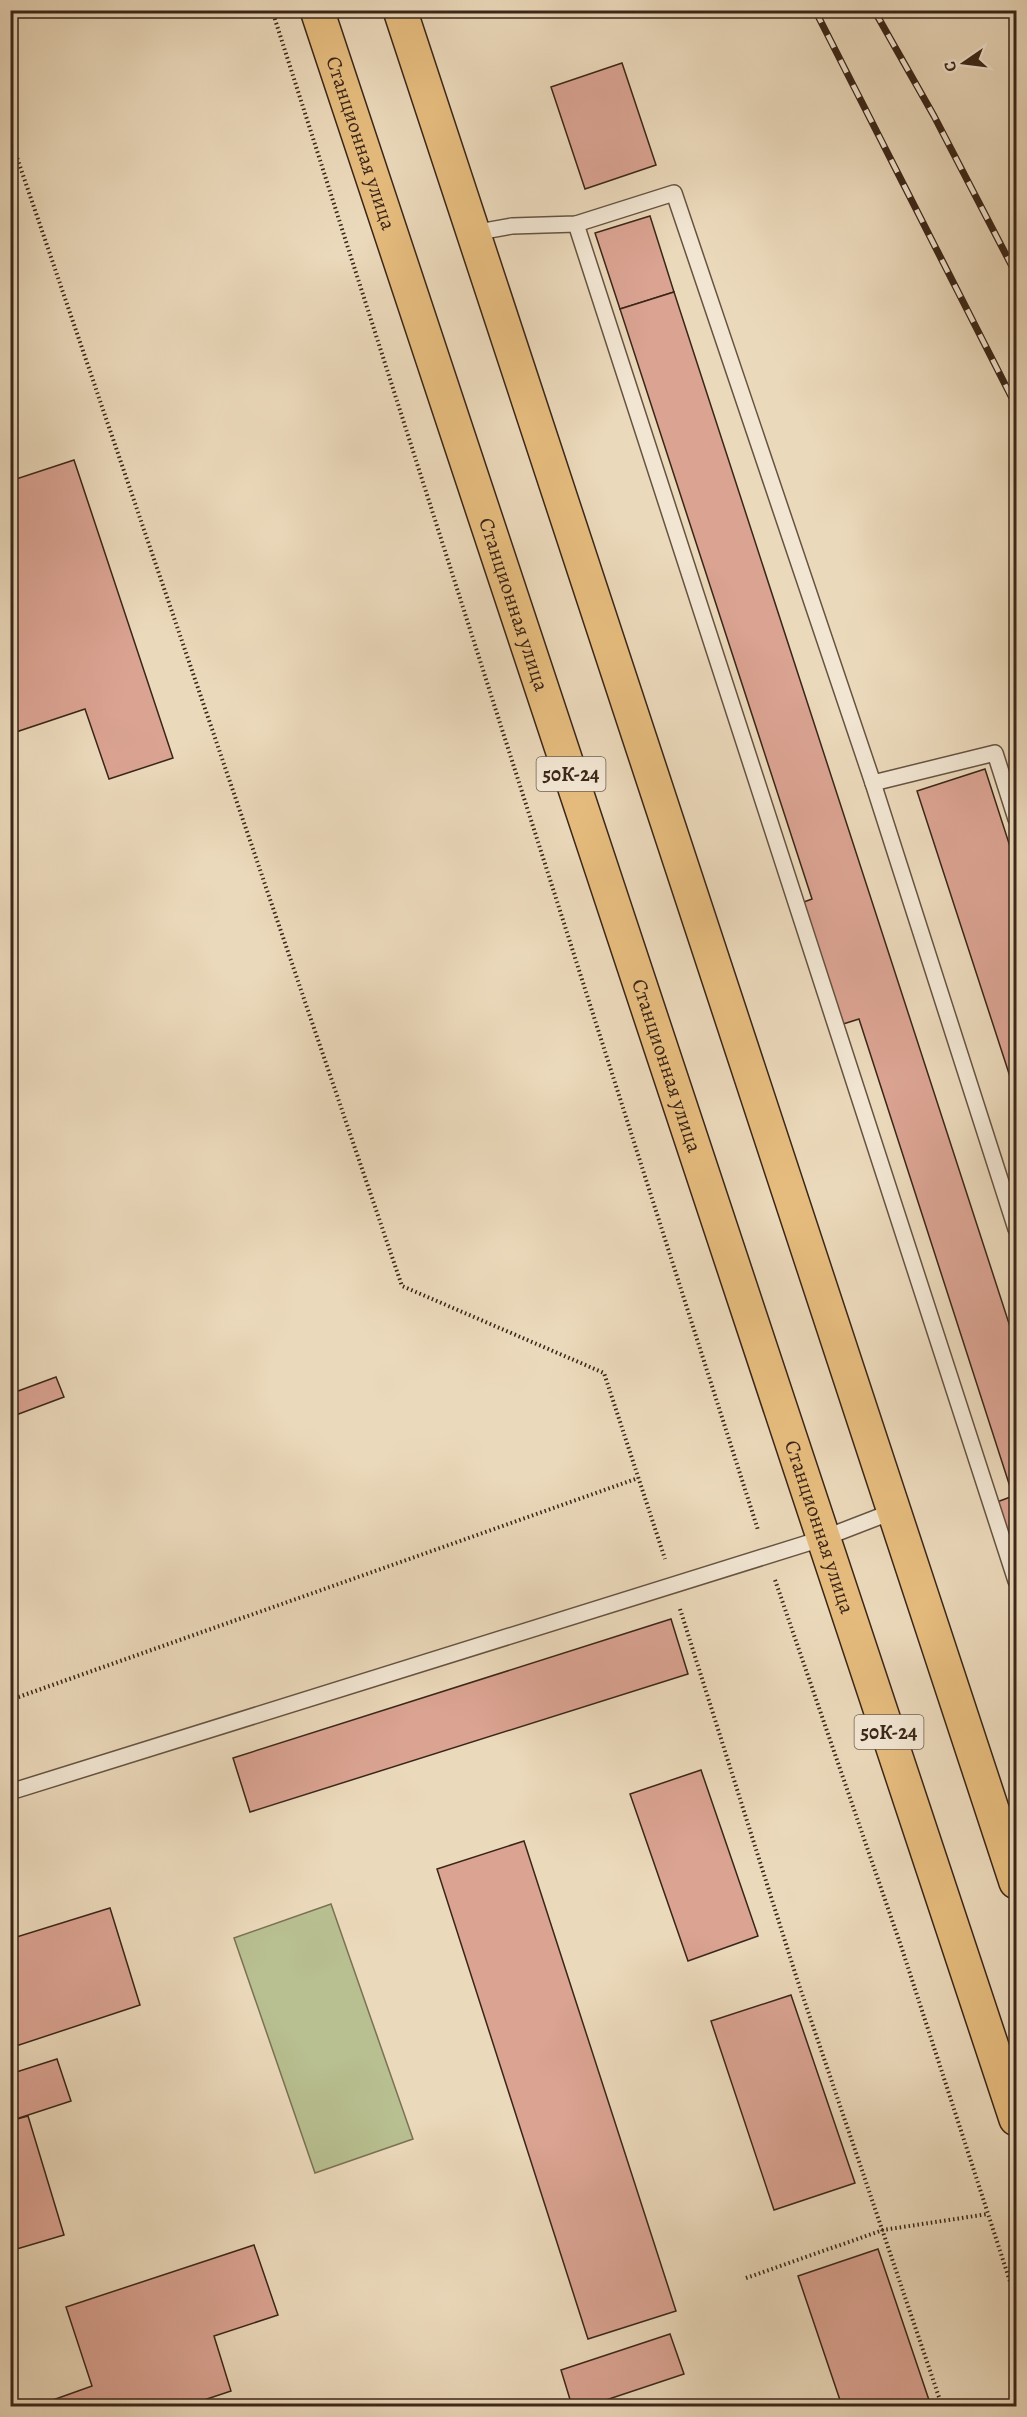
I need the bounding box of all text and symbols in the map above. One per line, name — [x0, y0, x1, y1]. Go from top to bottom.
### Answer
north arrow — [934, 33, 994, 93]
street label: Станционная улица — [319, 53, 403, 234]
text: С — [939, 59, 962, 74]
street label: Станционная улица — [472, 514, 556, 695]
road number: 50К-24 — [536, 757, 606, 791]
street label: Станционная улица — [625, 975, 709, 1156]
street label: Станционная улица — [778, 1436, 862, 1618]
road number: 50К-24 — [854, 1715, 924, 1749]

